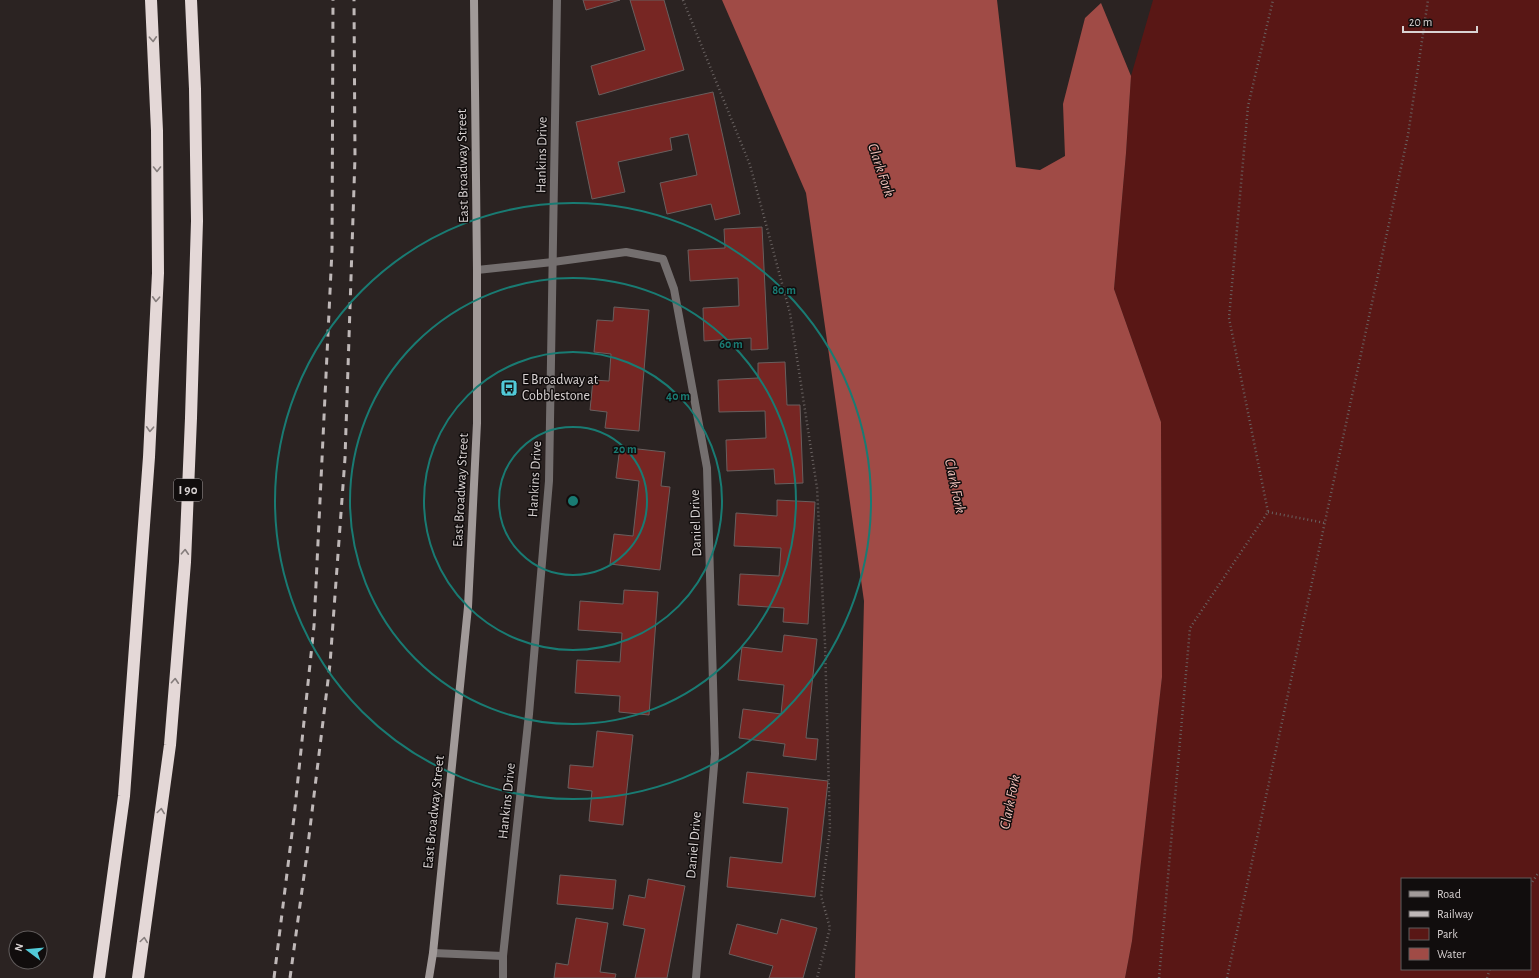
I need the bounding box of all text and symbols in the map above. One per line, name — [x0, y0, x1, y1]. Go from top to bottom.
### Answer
scale bar — [1403, 8, 1477, 34]
text: 20 m — [1409, 16, 1432, 28]
one-way arrow — [148, 36, 157, 42]
street label: East Broadway Street — [455, 108, 471, 223]
street label: Hankins Drive — [534, 117, 550, 193]
water label: Clark Fork — [865, 141, 897, 199]
one-way arrow — [153, 166, 161, 172]
text: 80 m — [772, 284, 796, 296]
one-way arrow — [152, 296, 161, 302]
text: 60 m — [719, 338, 743, 350]
place label: E Broadway at Cobblestone — [522, 373, 599, 403]
bus stop icon: E Broadway at Cobblestone — [499, 378, 519, 398]
text: 40 m — [666, 390, 690, 402]
one-way arrow — [146, 426, 155, 432]
street label: East Broadway Street — [451, 432, 471, 547]
street label: Hankins Drive — [526, 440, 544, 518]
text: 20 m — [613, 443, 637, 455]
water label: Clark Fork — [942, 457, 968, 515]
road number: I 90 — [174, 479, 202, 501]
street label: Daniel Drive — [688, 489, 704, 557]
centre of rings — [566, 494, 580, 508]
one-way arrow — [181, 549, 189, 555]
one-way arrow — [171, 678, 180, 684]
street label: East Broadway Street — [421, 754, 447, 869]
street label: Hankins Drive — [496, 762, 518, 840]
water label: Clark Fork — [997, 773, 1023, 831]
one-way arrow — [156, 808, 165, 814]
street label: Daniel Drive — [684, 811, 704, 879]
legend — [1401, 878, 1531, 970]
text: Road — [1437, 888, 1461, 900]
text: Railway — [1437, 908, 1473, 921]
text: Park — [1437, 928, 1458, 940]
north arrow — [8, 930, 48, 970]
one-way arrow — [139, 936, 148, 943]
text: N — [13, 942, 25, 953]
text: Water — [1437, 948, 1466, 960]

